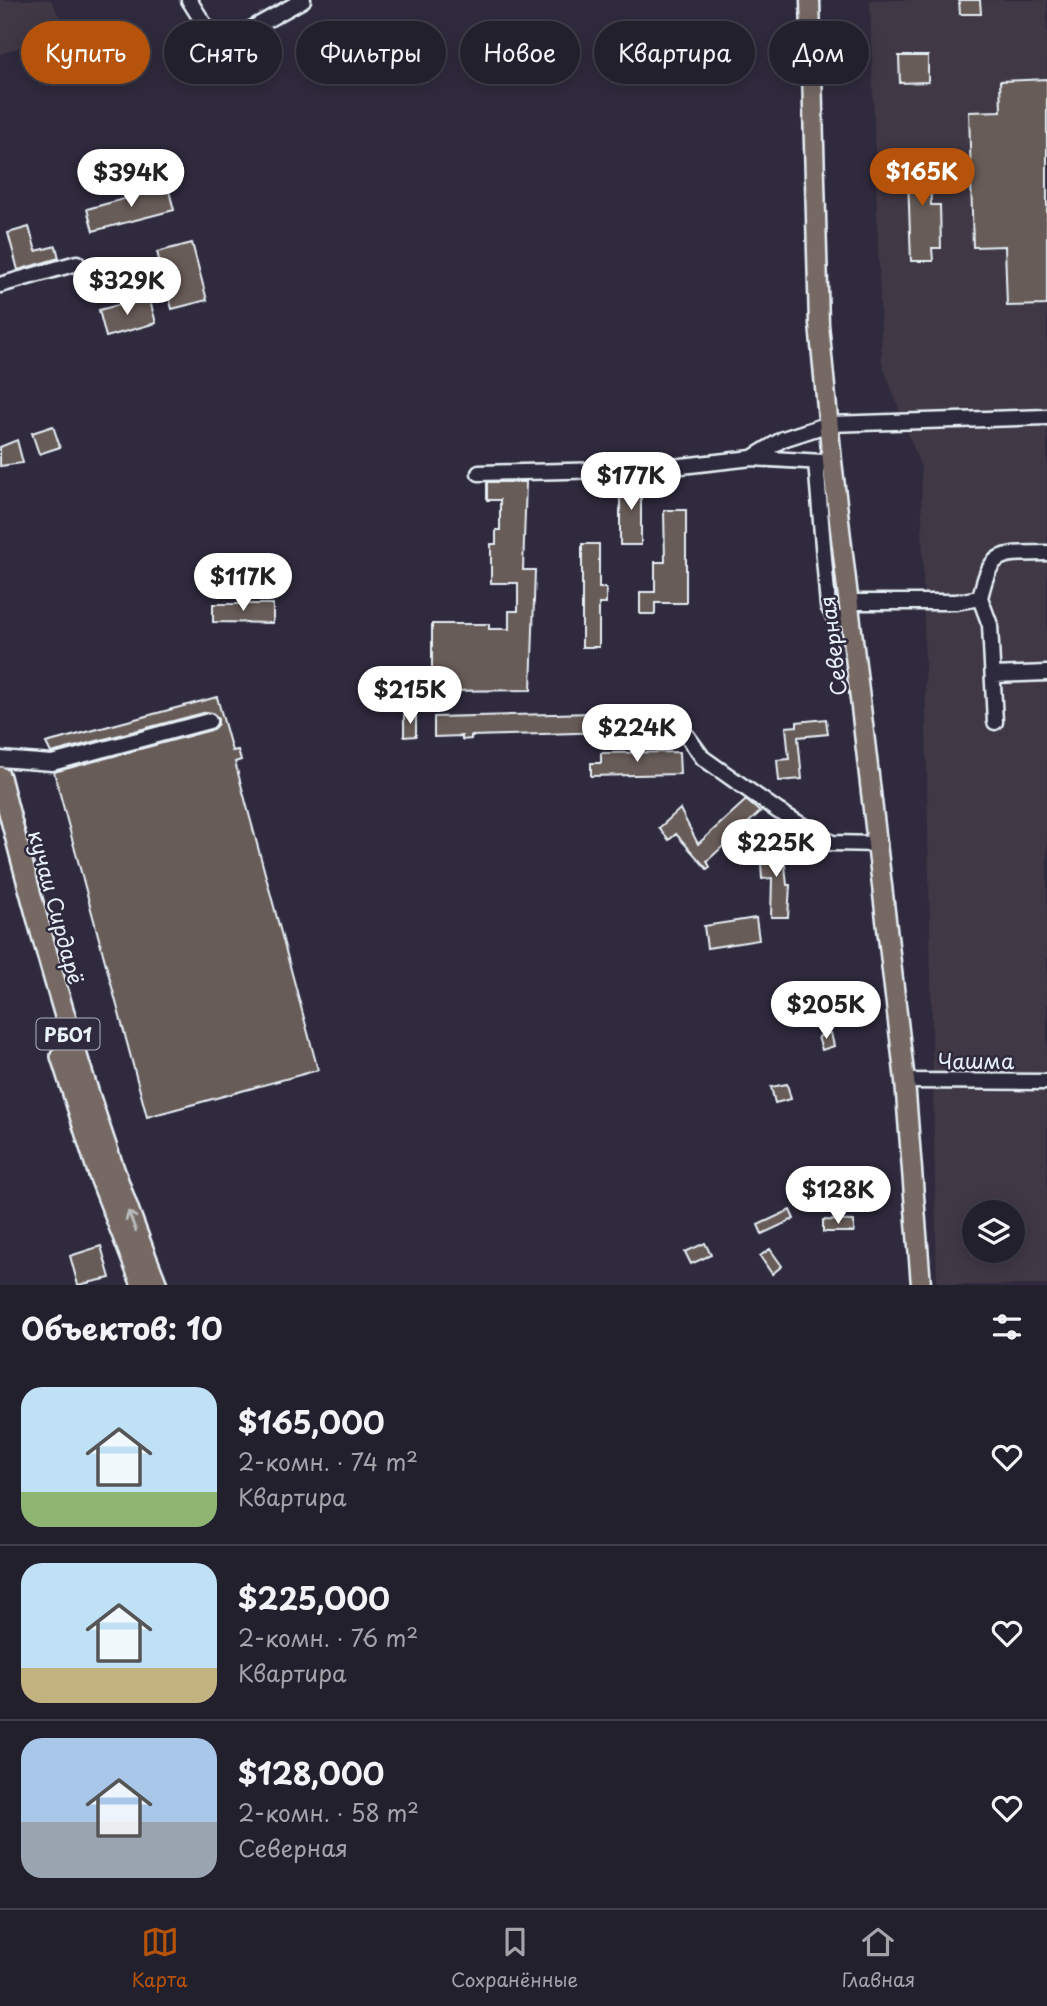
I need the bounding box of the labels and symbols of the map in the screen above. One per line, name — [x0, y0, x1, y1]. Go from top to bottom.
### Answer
pin: $165K — [873, 148, 971, 208]
pin: $394K — [82, 150, 180, 209]
pin: $329K — [78, 258, 176, 317]
pin: $177K — [582, 452, 680, 512]
pin: $117K — [194, 554, 292, 613]
street label: Северная — [810, 594, 854, 698]
pin: $215K — [361, 666, 459, 726]
pin: $224K — [588, 704, 686, 764]
pin: $225K — [727, 820, 825, 879]
street label: кучаи Сирдарё — [21, 826, 93, 988]
pin: $205K — [777, 982, 875, 1041]
road number: РБ01 — [36, 1018, 100, 1050]
street label: Чашма — [938, 1044, 1015, 1076]
pin: $128K — [789, 1166, 887, 1226]
one-way arrow — [125, 1211, 138, 1233]

